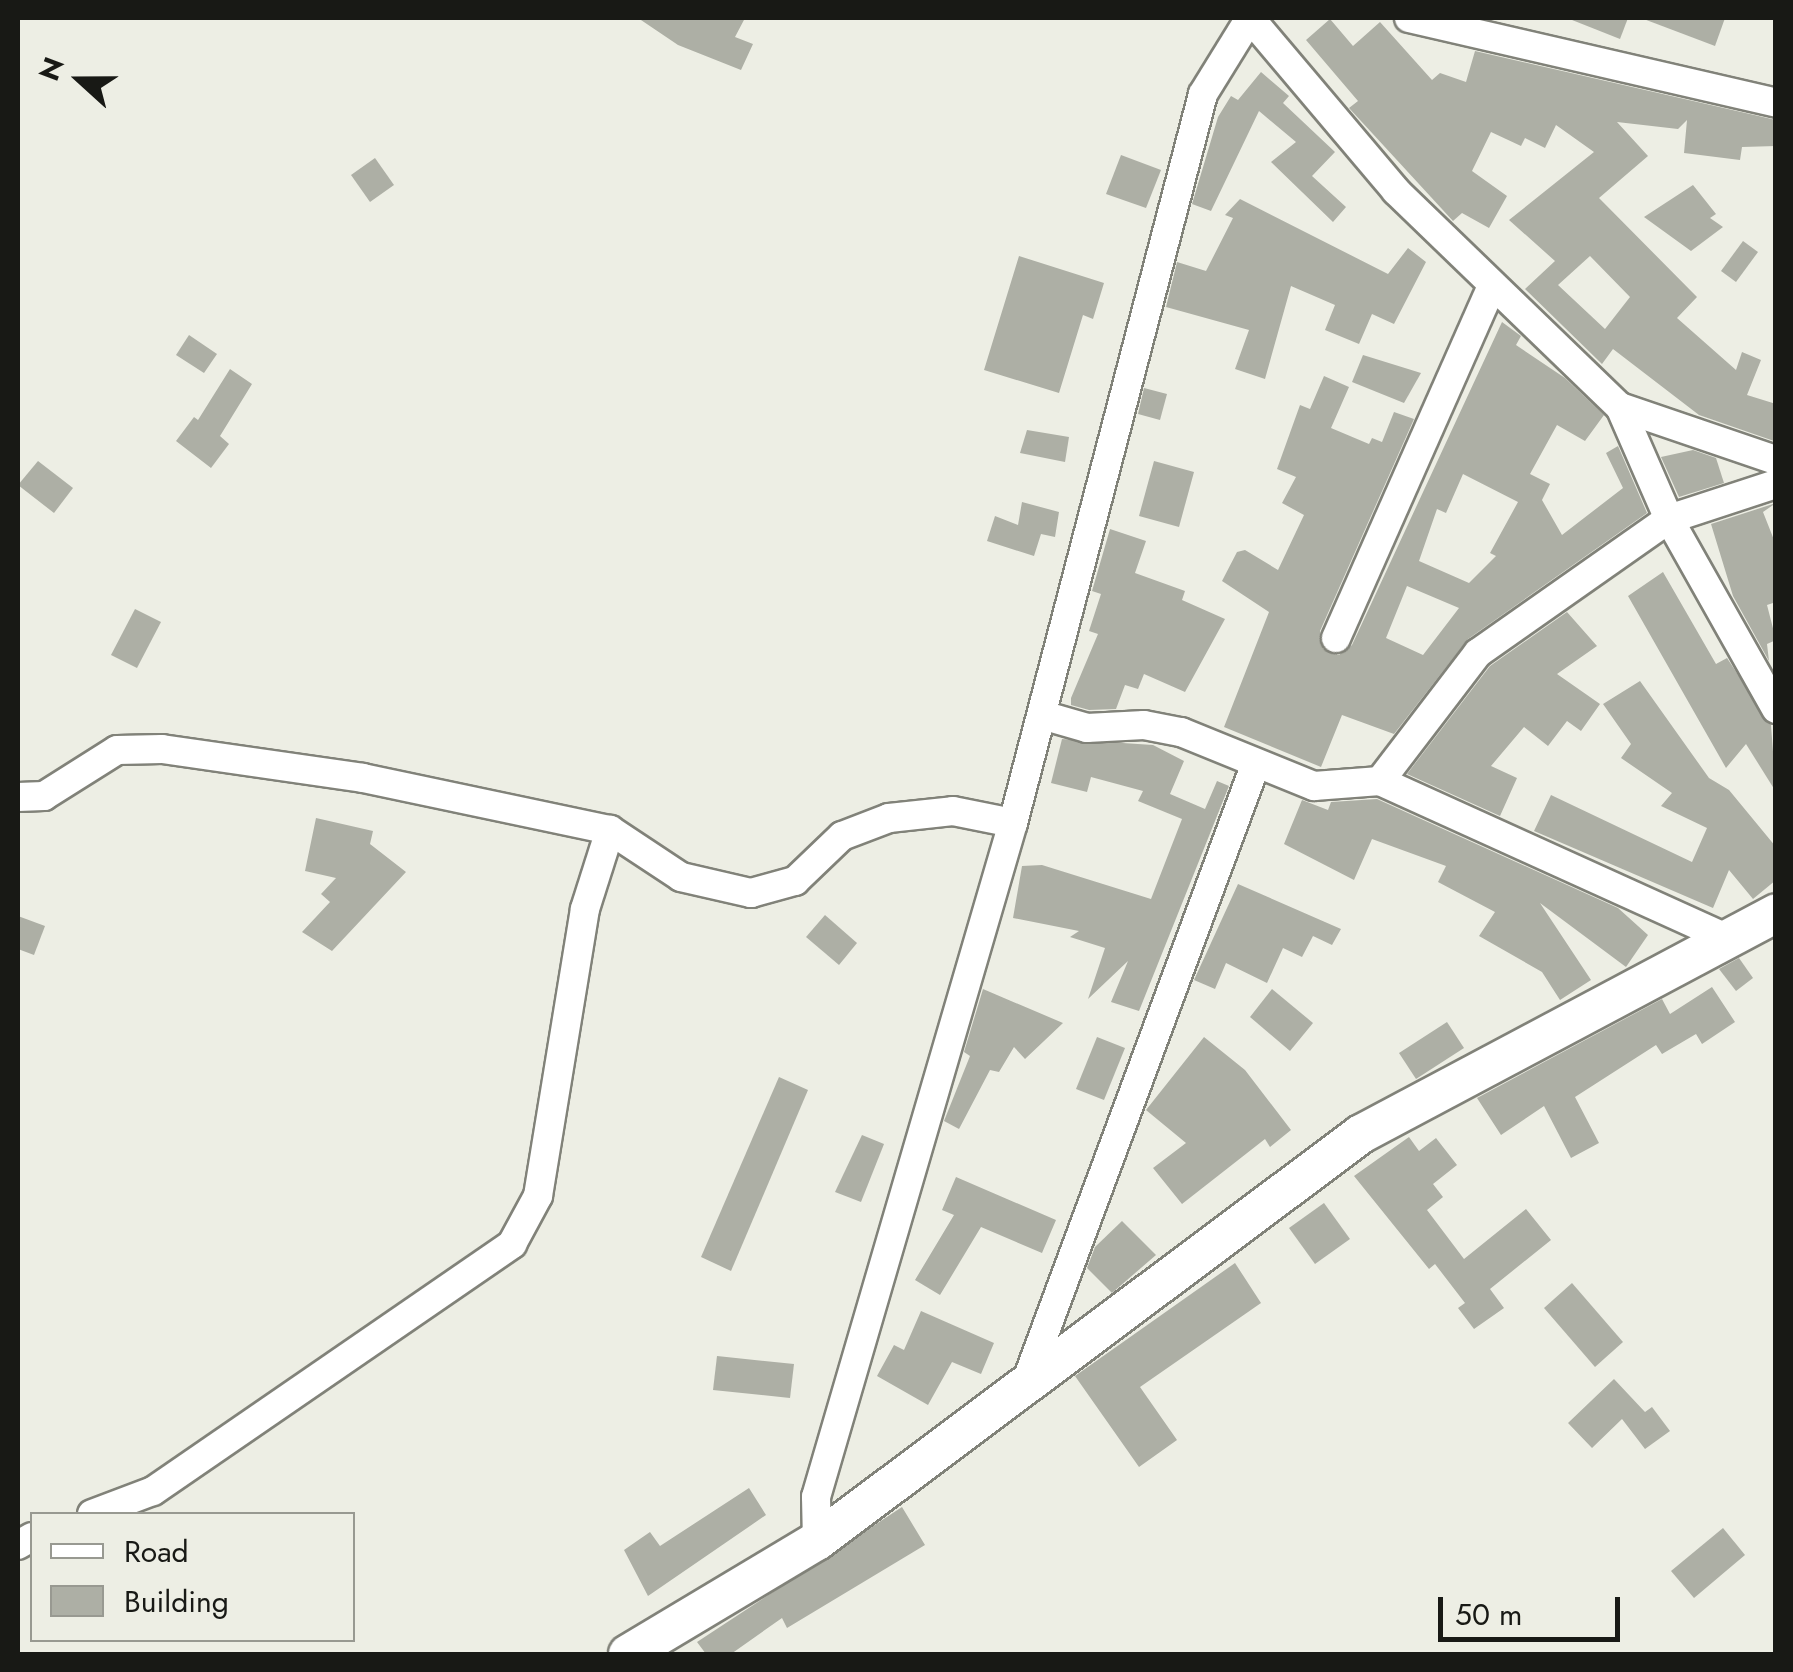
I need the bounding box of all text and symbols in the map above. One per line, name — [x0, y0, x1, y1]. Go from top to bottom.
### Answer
north arrow — [30, 30, 130, 130]
text: N — [28, 51, 75, 87]
legend — [30, 1512, 355, 1642]
text: Road — [124, 1530, 189, 1573]
scale bar — [1443, 1577, 1626, 1639]
text: Building — [124, 1580, 229, 1623]
text: 50 m — [1455, 1593, 1522, 1636]

